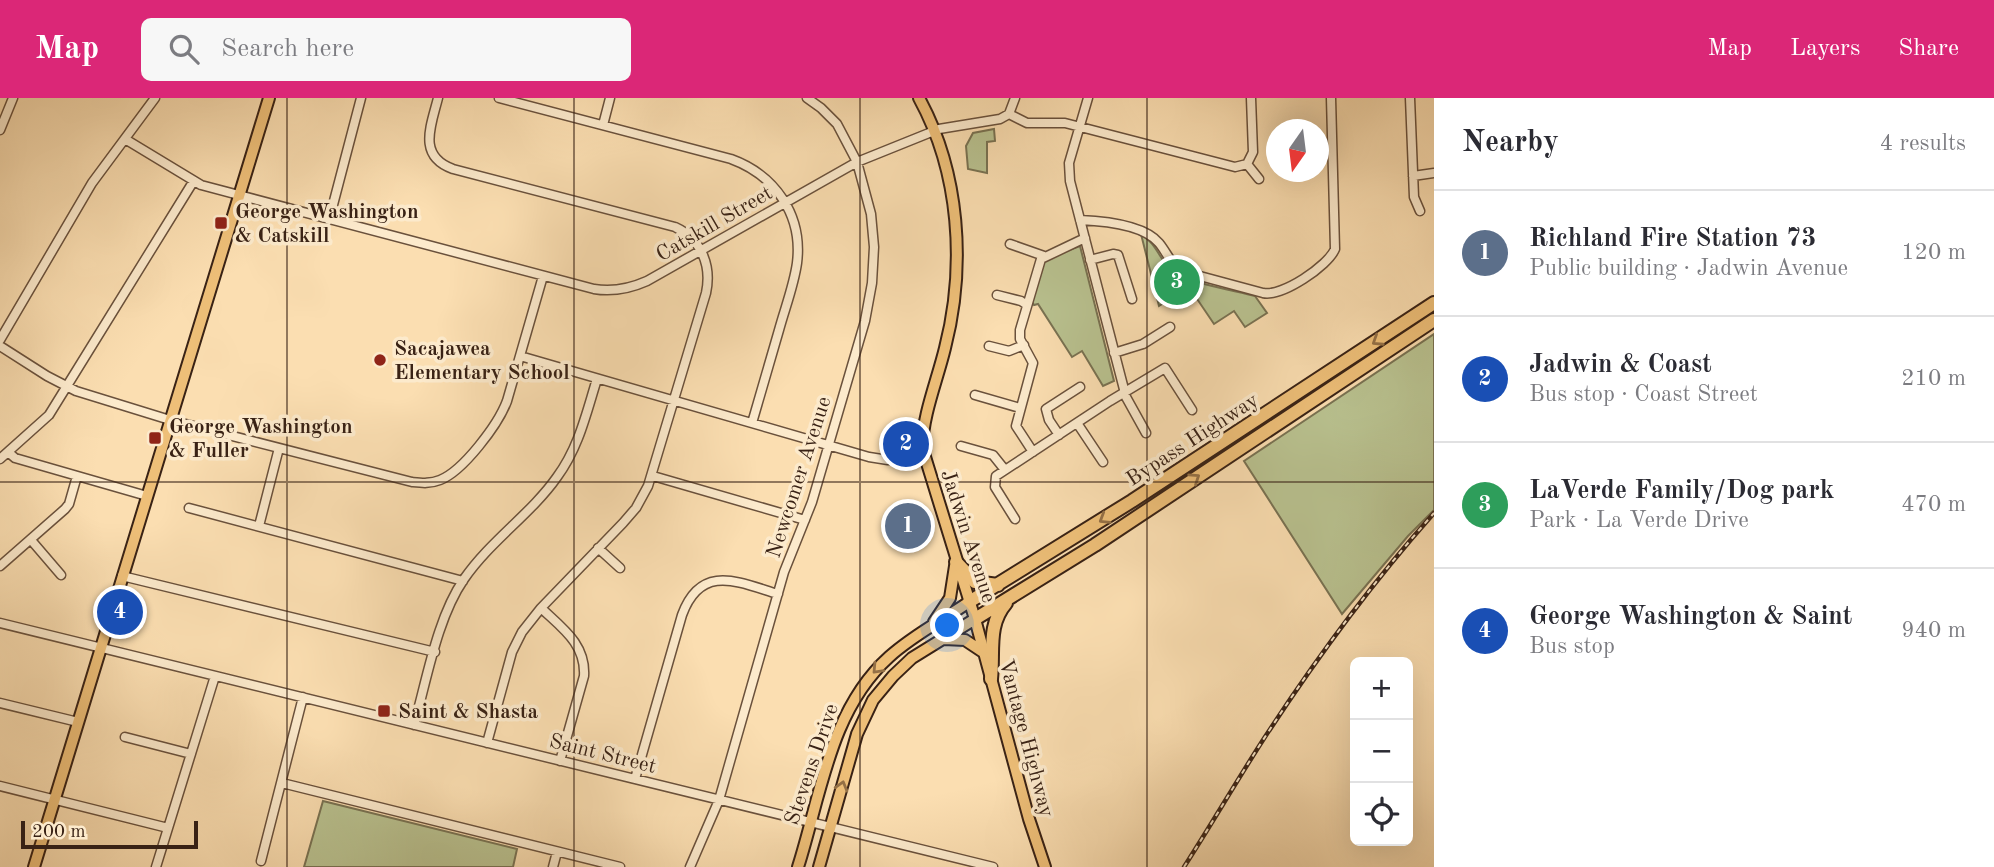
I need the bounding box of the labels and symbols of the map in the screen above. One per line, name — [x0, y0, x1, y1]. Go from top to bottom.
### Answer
north arrow — [1266, 119, 1329, 182]
street label: Catskill Street — [653, 183, 776, 266]
place label: George Washington & Catskill — [235, 202, 419, 247]
marker: George Washington & Catskill — [213, 215, 229, 231]
pin: 3 — [1154, 256, 1200, 308]
one-way arrow — [1372, 332, 1385, 345]
place label: Sacajawea Elementary School — [394, 339, 570, 384]
marker: Sacajawea Elementary School — [372, 352, 388, 368]
street label: Bypass Highway — [1123, 390, 1263, 491]
street label: Newcomer Avenue — [763, 394, 835, 561]
place label: George Washington & Fuller — [169, 417, 353, 462]
pin: 2 — [883, 418, 929, 470]
marker: George Washington & Fuller — [147, 430, 163, 446]
street label: Jadwin Avenue — [936, 467, 999, 606]
one-way arrow — [1187, 473, 1200, 486]
pin: 1 — [885, 500, 931, 552]
one-way arrow — [1099, 510, 1112, 523]
pin: 4 — [97, 586, 143, 638]
your location — [930, 608, 964, 642]
street label: Vantage Highway — [994, 657, 1057, 820]
one-way arrow — [873, 661, 886, 674]
street label: Stevens Drive — [782, 701, 843, 828]
place label: Saint & Shasta — [398, 702, 539, 723]
marker: Saint & Shasta — [376, 703, 392, 719]
street label: Saint Street — [547, 731, 658, 778]
one-way arrow — [834, 780, 849, 792]
scale bar — [21, 818, 198, 850]

